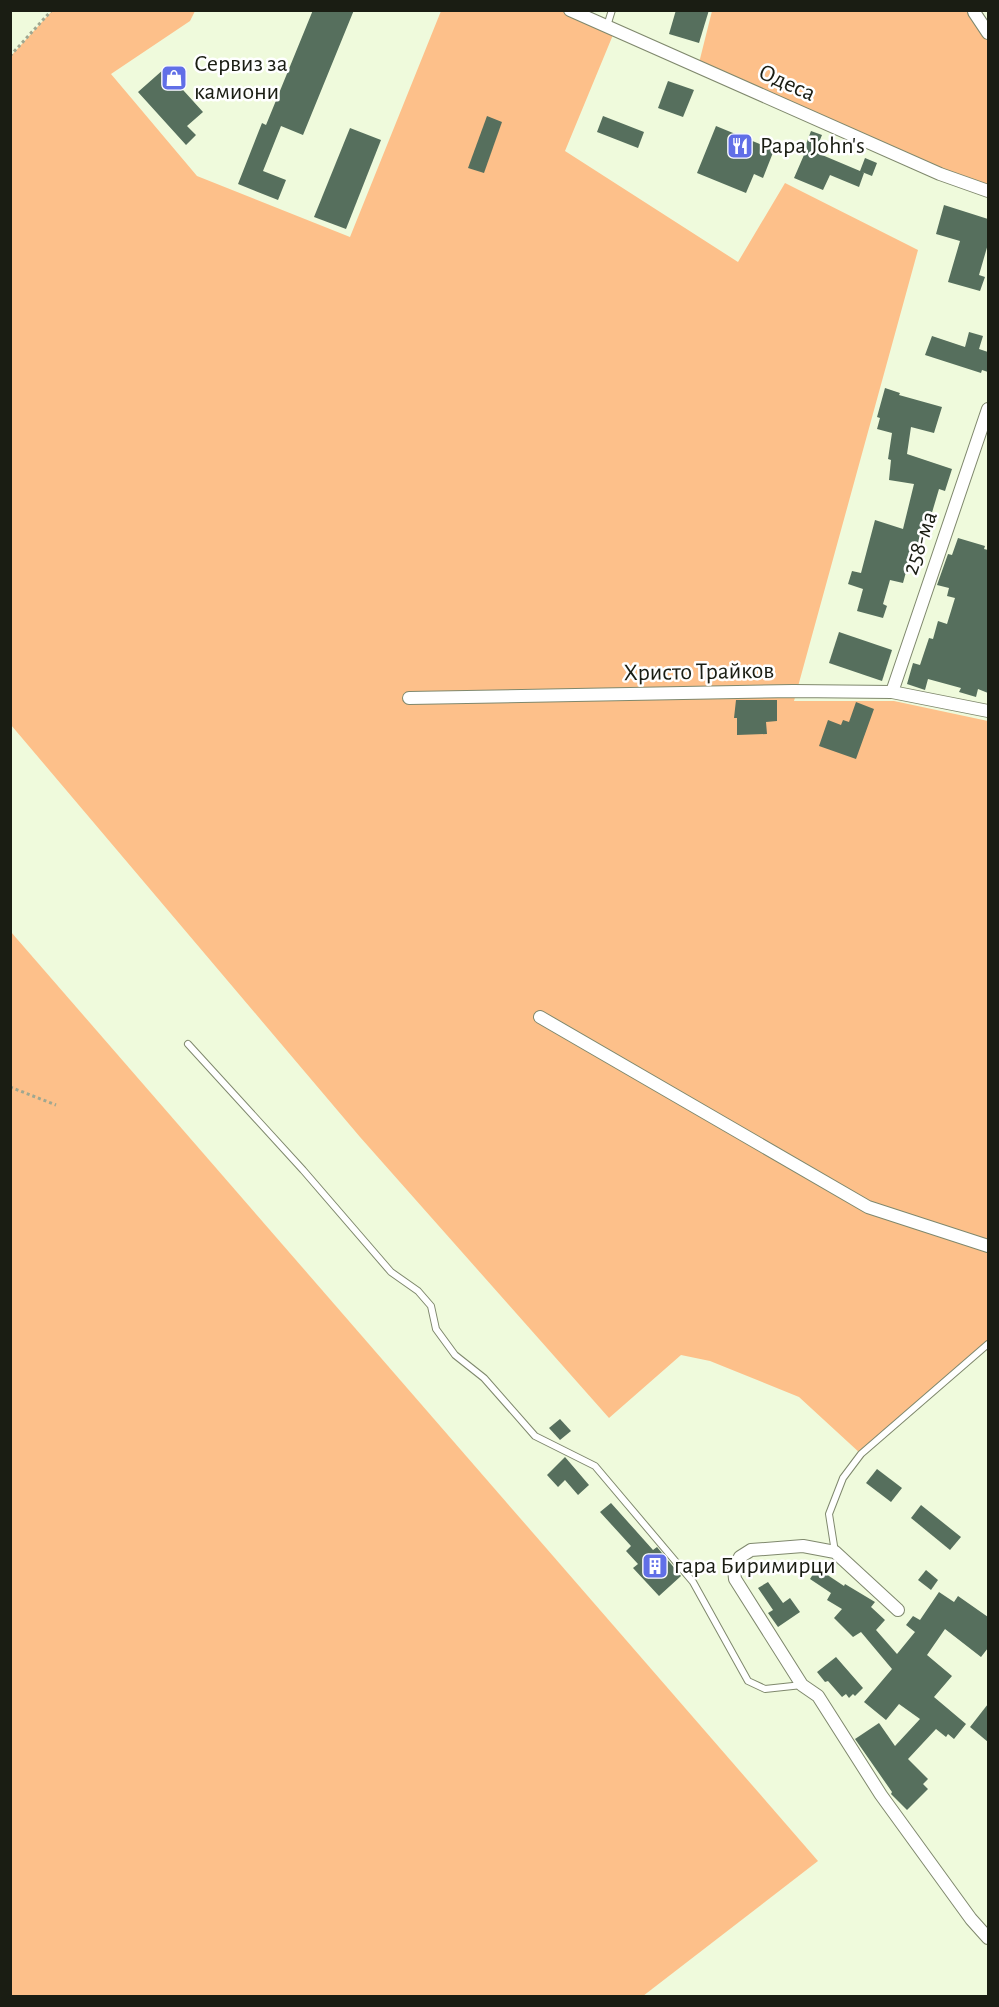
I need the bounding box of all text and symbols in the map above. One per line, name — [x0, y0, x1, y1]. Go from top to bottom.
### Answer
place label: Сервиз за камиони — [194, 52, 288, 104]
street label: Одеса — [755, 60, 819, 106]
shop icon: Сервиз за камиони — [159, 63, 189, 93]
restaurant icon: Papa John's — [725, 131, 755, 161]
place label: Papa John's — [760, 134, 865, 158]
street label: 258-ма — [898, 508, 942, 578]
street label: Христо Трайков — [624, 659, 774, 685]
building icon: гара Биримирци — [640, 1551, 670, 1581]
place label: гара Биримирци — [674, 1554, 836, 1578]

